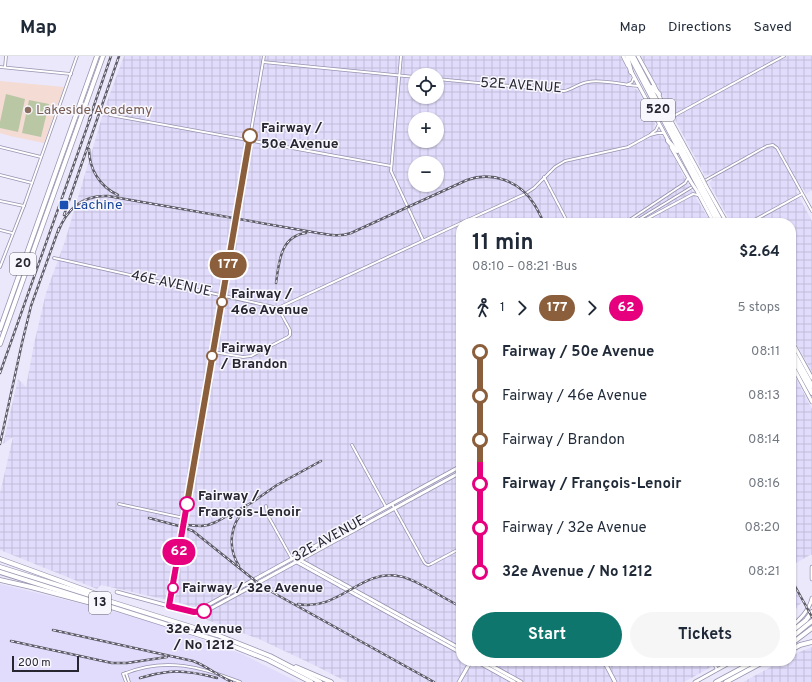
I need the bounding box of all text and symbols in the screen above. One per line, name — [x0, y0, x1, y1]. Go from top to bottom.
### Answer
text: Map — [20, 16, 57, 40]
text: Map — [620, 19, 646, 36]
text: Directions — [668, 19, 732, 36]
text: Saved — [754, 19, 792, 36]
map controls — [408, 68, 444, 192]
button: locate — [408, 68, 444, 104]
street label: 52E AVENUE — [480, 75, 562, 97]
road number: 520 — [641, 99, 675, 121]
place label: Lakeside Academy — [36, 102, 152, 119]
marker: Lakeside Academy — [23, 105, 33, 115]
button: + — [408, 112, 444, 148]
place label: Fairway / 50e Avenue — [261, 120, 339, 153]
marker: Fairway / 50e Avenue — [242, 128, 258, 144]
button: − — [408, 156, 444, 192]
place label: Lachine — [73, 197, 122, 214]
marker: Lachine — [58, 199, 70, 211]
text: 11 min — [472, 230, 534, 257]
text: $2.64 — [739, 243, 780, 262]
line badge: 177 — [205, 252, 251, 278]
road number: 20 — [10, 253, 36, 275]
text: 177 — [218, 256, 238, 273]
text: 08:10 – 08:21 · Bus — [472, 259, 577, 275]
street label: 46E AVENUE — [129, 267, 213, 301]
place label: Fairway / 46e Avenue — [231, 286, 309, 319]
marker: Fairway / 46e Avenue — [216, 296, 228, 308]
icon: walk — [472, 297, 494, 319]
icon: forward — [511, 297, 533, 319]
icon: forward — [581, 297, 603, 319]
text: 177 — [547, 299, 567, 316]
text: 62 — [617, 299, 635, 316]
text: 1 — [500, 300, 505, 316]
text: 5 stops — [738, 300, 780, 316]
place label: Fairway / Brandon — [220, 340, 288, 373]
text: Fairway / 50e Avenue — [502, 343, 654, 362]
text: 08:11 — [751, 344, 780, 360]
marker: Fairway / Brandon — [206, 350, 218, 362]
text: Fairway / 46e Avenue — [502, 387, 647, 406]
text: 08:13 — [748, 388, 780, 404]
text: Fairway / Brandon — [502, 431, 625, 450]
text: 08:14 — [748, 432, 780, 448]
text: Fairway / François-Lenoir — [502, 475, 681, 494]
text: 08:16 — [748, 476, 780, 492]
place label: Fairway / François-Lenoir — [198, 488, 301, 521]
marker: Fairway / François-Lenoir — [179, 496, 195, 512]
street label: 32E AVENUE — [289, 512, 369, 566]
text: Fairway / 32e Avenue — [502, 519, 647, 538]
text: 08:20 — [744, 520, 780, 536]
line badge: 62 — [161, 539, 197, 565]
text: 62 — [170, 543, 188, 560]
text: 32e Avenue / No 1212 — [502, 563, 653, 582]
text: 08:21 — [748, 564, 780, 580]
place label: Fairway / 32e Avenue — [182, 580, 323, 597]
marker: Fairway / 32e Avenue — [167, 582, 179, 594]
road number: 13 — [89, 592, 111, 614]
marker: 32e Avenue / No 1212 — [196, 603, 212, 619]
button: Start — [472, 612, 622, 658]
button: Tickets — [630, 612, 780, 658]
place label: 32e Avenue / No 1212 — [166, 621, 242, 654]
scale bar — [12, 654, 79, 673]
text: 200 m — [18, 656, 51, 670]

